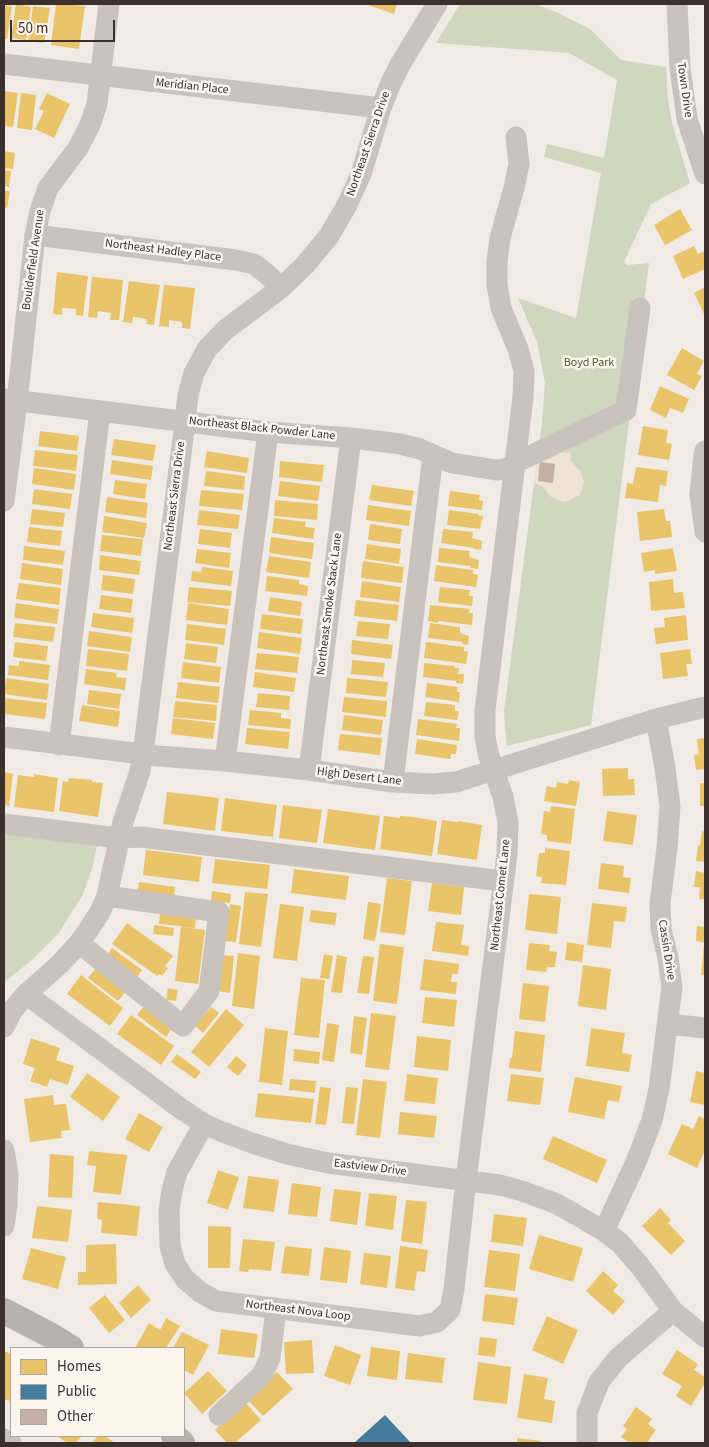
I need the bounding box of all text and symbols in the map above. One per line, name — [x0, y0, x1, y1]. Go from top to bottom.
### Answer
scale bar — [12, 10, 118, 42]
text: 50 m — [18, 18, 48, 39]
street label: Town Drive — [673, 61, 695, 119]
street label: Meridian Place — [155, 76, 229, 98]
street label: Northeast Sierra Drive — [344, 90, 394, 198]
street label: Boulderfield Avenue — [20, 209, 48, 311]
street label: Northeast Hadley Place — [104, 237, 222, 265]
park label: Boyd Park — [564, 356, 614, 370]
street label: Northeast Black Powder Lane — [188, 414, 336, 444]
street label: Northeast Sierra Drive — [161, 441, 189, 551]
street label: Northeast Smoke Stack Lane — [314, 532, 346, 676]
street label: High Desert Lane — [316, 765, 402, 789]
street label: Northeast Comet Lane — [488, 839, 514, 951]
street label: Cassin Drive — [654, 919, 678, 981]
street label: Eastview Drive — [333, 1156, 407, 1180]
street label: Northeast Nova Loop — [245, 1297, 351, 1325]
legend — [10, 1347, 185, 1437]
text: Homes — [57, 1356, 101, 1377]
text: Public — [57, 1381, 96, 1402]
text: Other — [57, 1406, 93, 1427]

